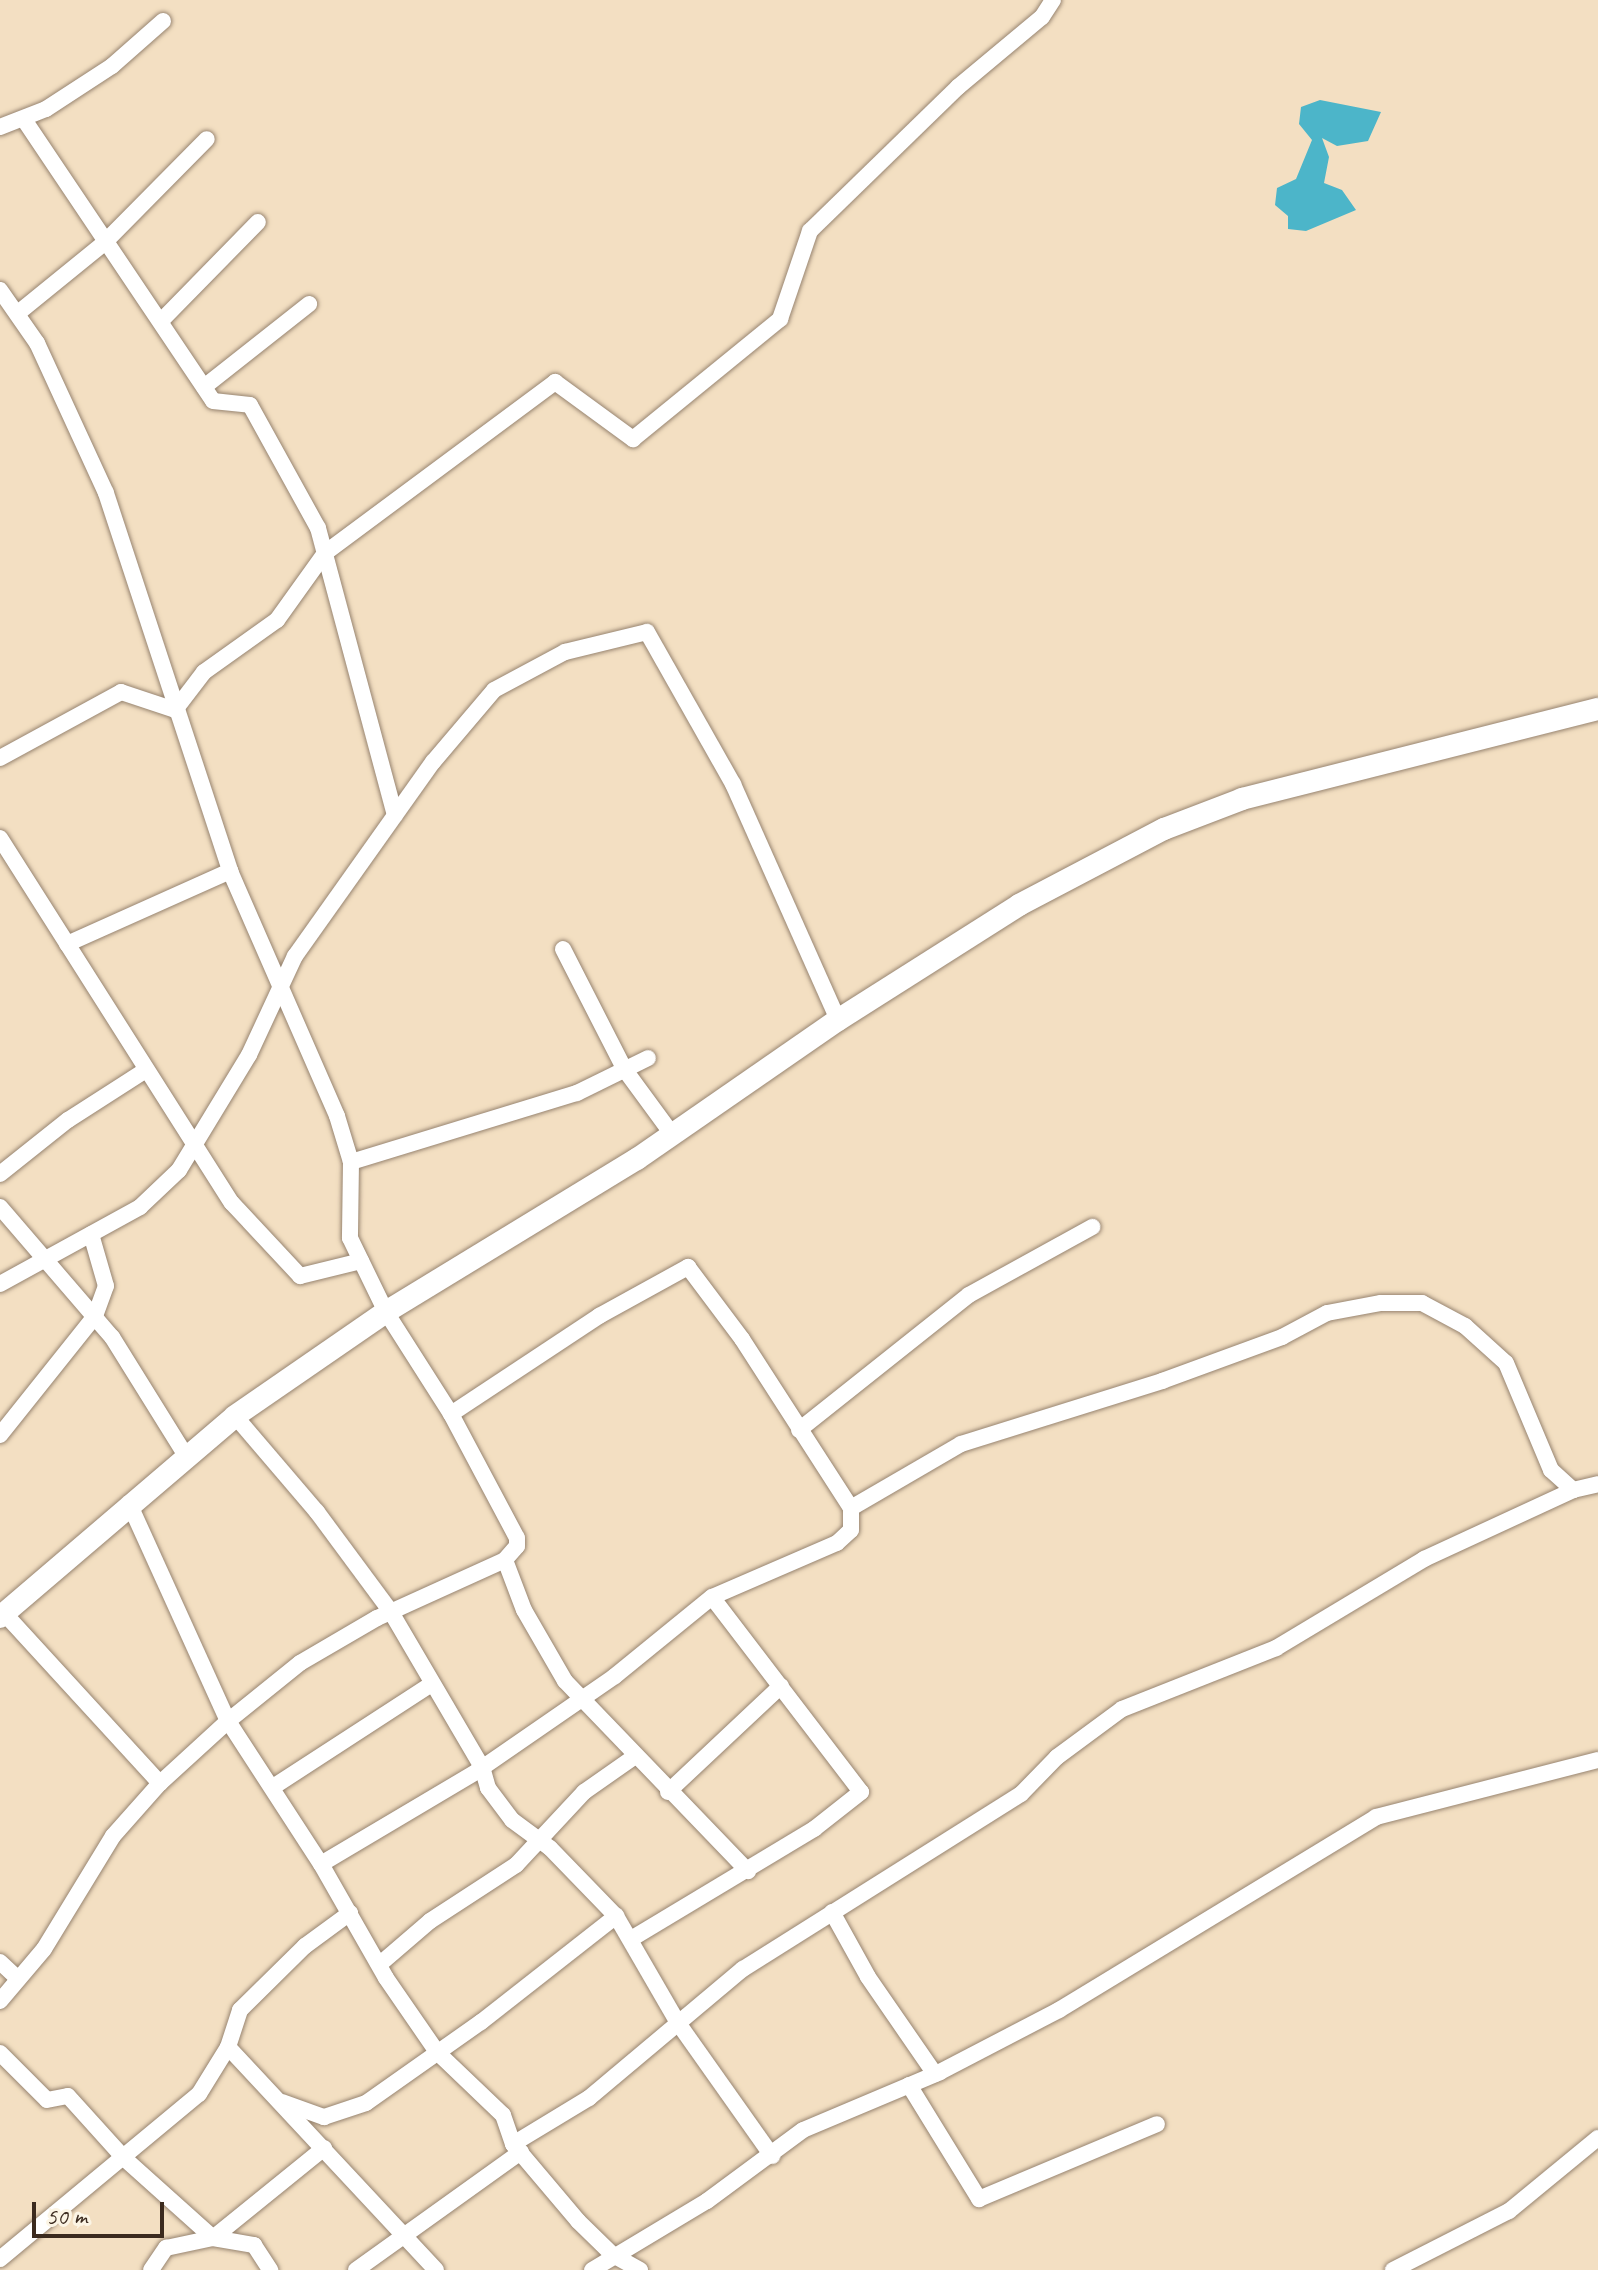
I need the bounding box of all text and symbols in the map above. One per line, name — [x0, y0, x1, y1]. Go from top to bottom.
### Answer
scale bar — [36, 2186, 168, 2236]
text: 50 m — [46, 2201, 87, 2231]

